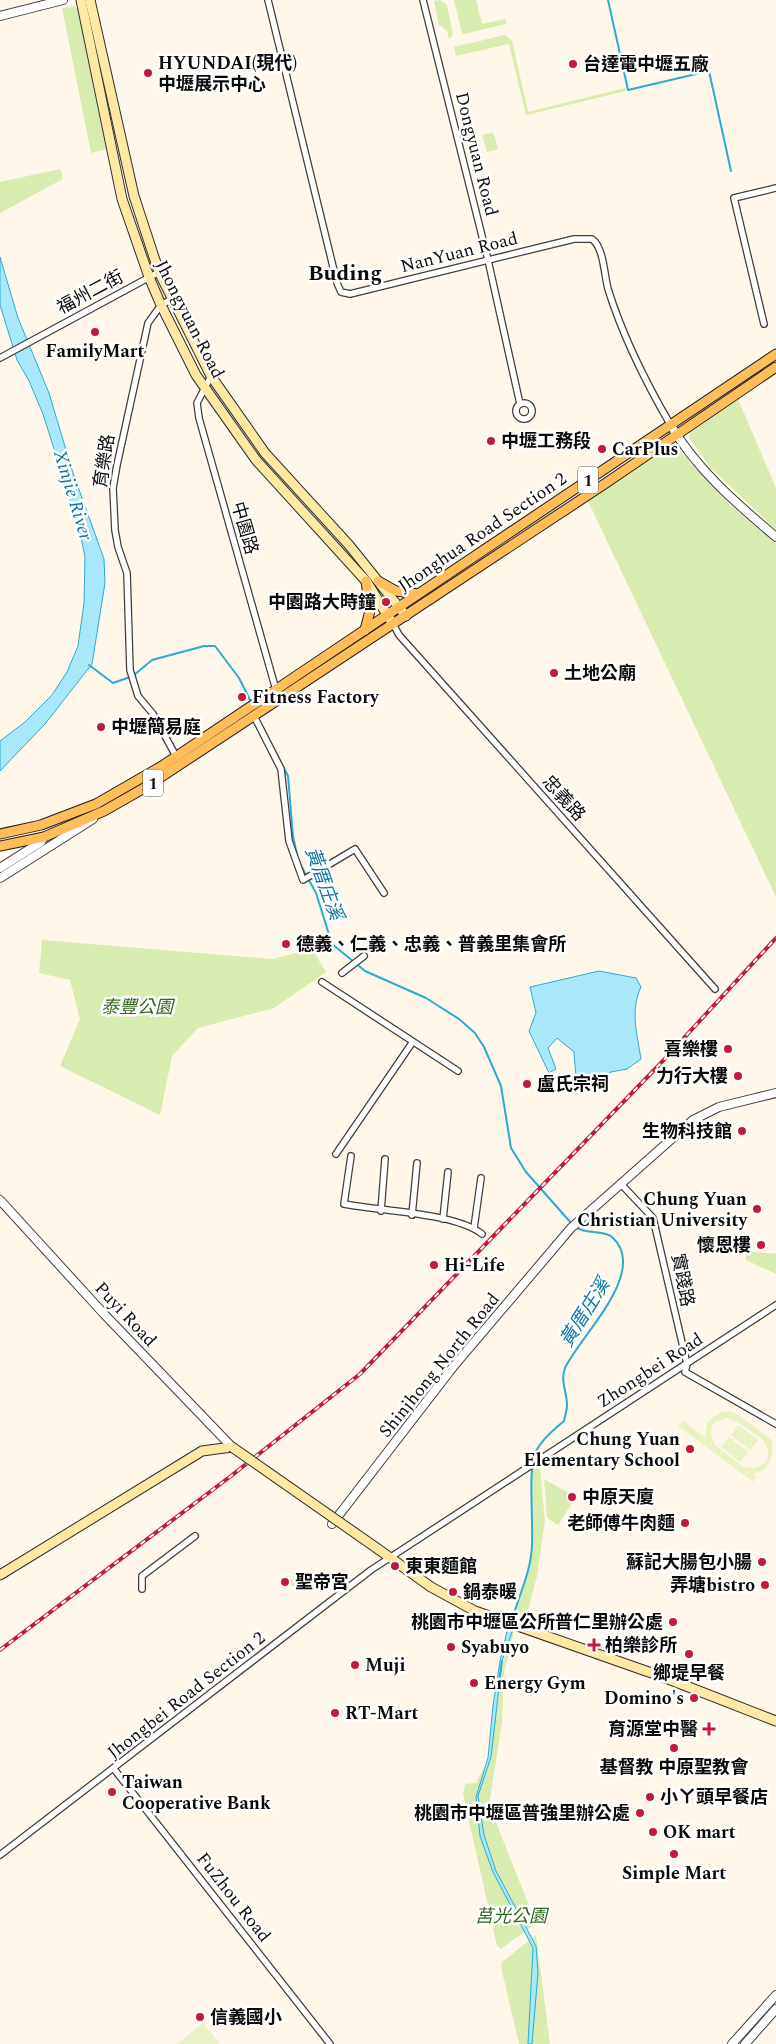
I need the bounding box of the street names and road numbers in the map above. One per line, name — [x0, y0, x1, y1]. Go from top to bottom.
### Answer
street label: Dongyuan Road — [448, 89, 505, 219]
street label: NanYuan Road — [398, 225, 521, 280]
street label: Jhongyuan Road — [148, 255, 231, 383]
street label: 福州二街 — [52, 264, 128, 321]
street label: 育樂路 — [87, 432, 122, 490]
street label: Jhonghua Road Section 2 — [392, 466, 572, 599]
road number: 1 — [578, 466, 598, 494]
street label: 中園路 — [224, 498, 265, 558]
street label: 忠義路 — [536, 769, 592, 827]
road number: 1 — [143, 770, 163, 796]
street label: 實踐路 — [664, 1251, 701, 1309]
street label: Puyi Road — [88, 1276, 163, 1353]
street label: Shinjhong North Road — [372, 1287, 506, 1444]
street label: Zhongbei Road — [592, 1326, 709, 1415]
street label: Jhongbei Road Section 2 — [102, 1625, 271, 1766]
street label: FuZhou Road — [190, 1846, 277, 1948]

